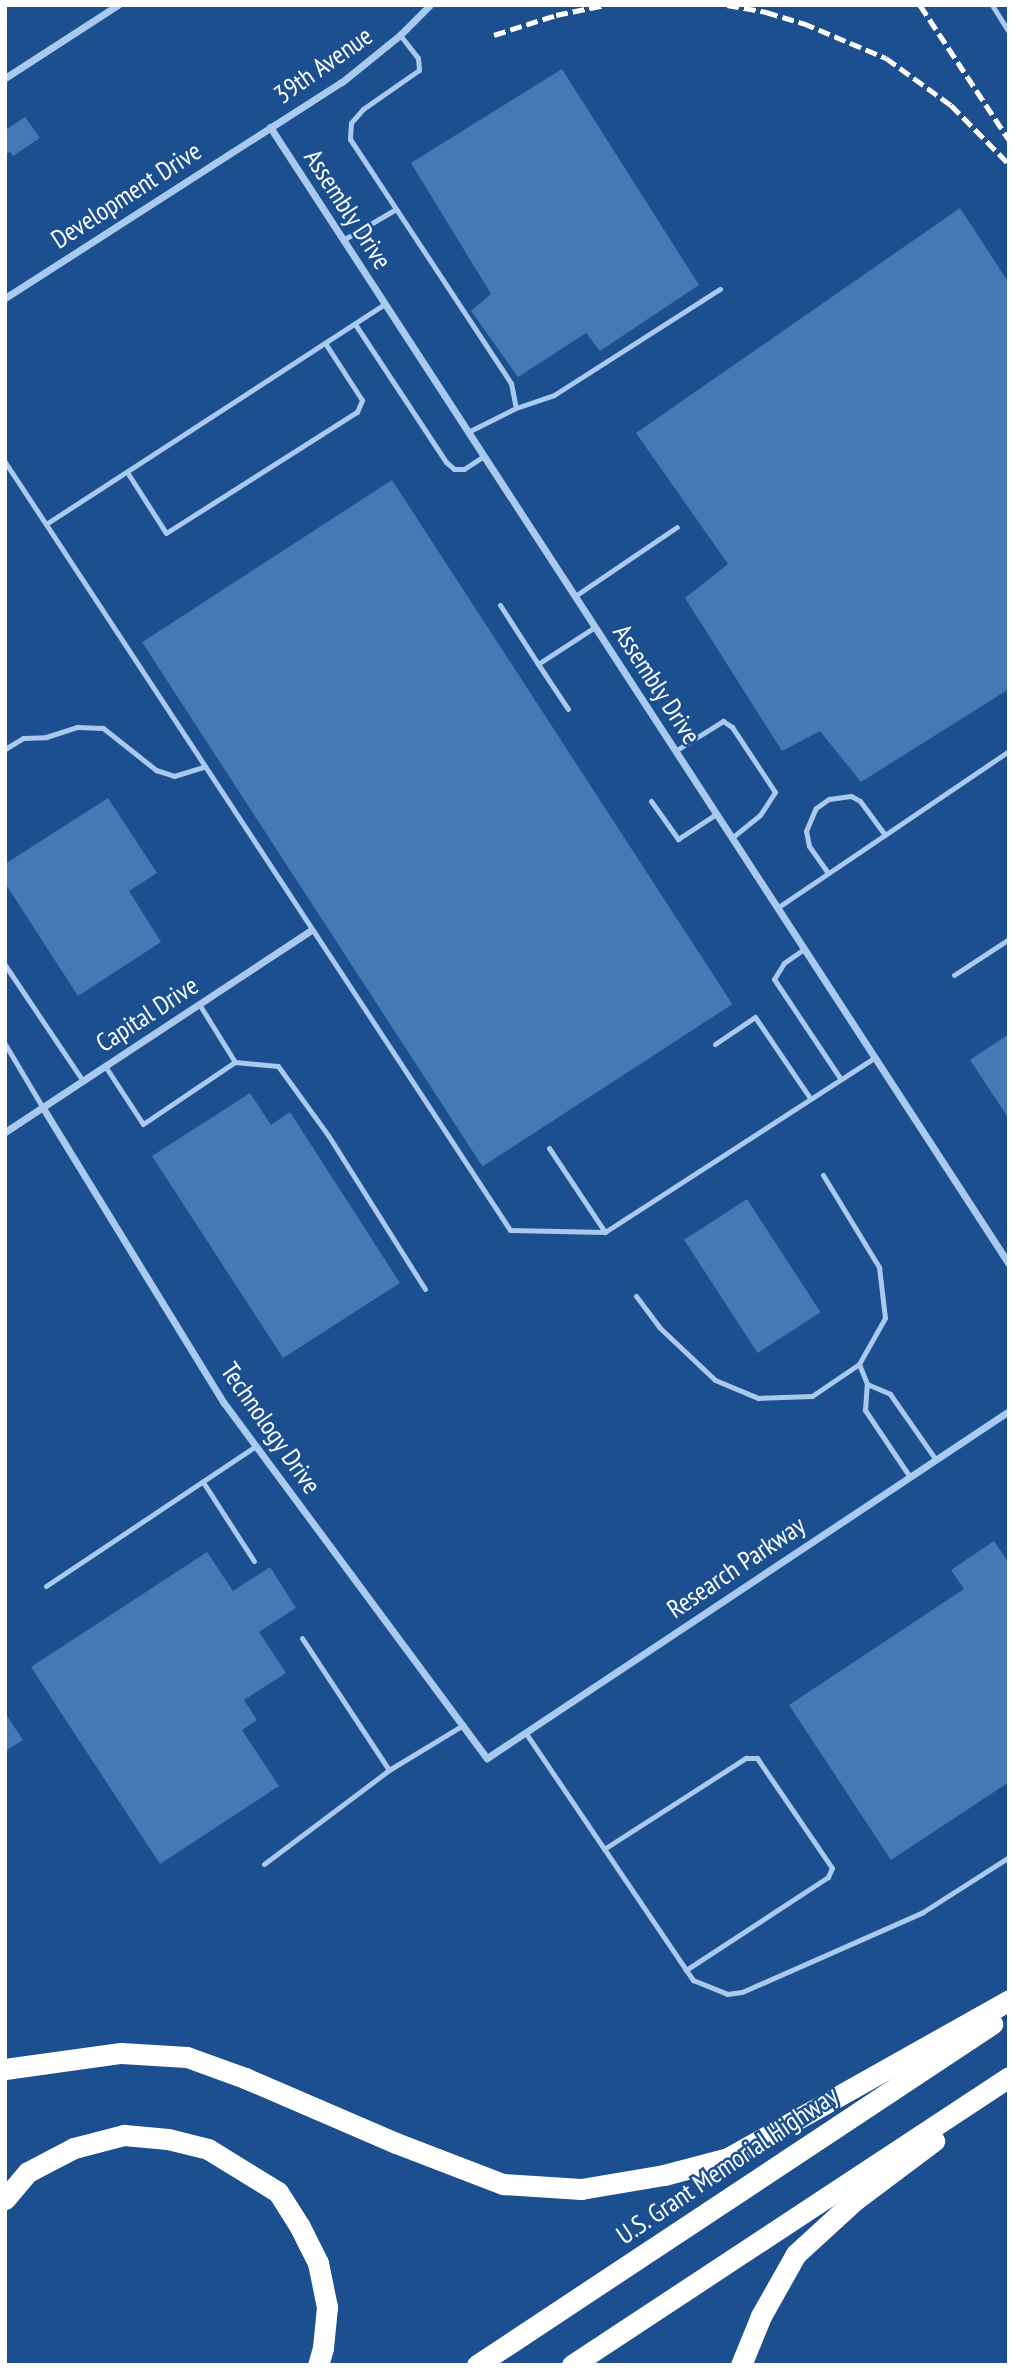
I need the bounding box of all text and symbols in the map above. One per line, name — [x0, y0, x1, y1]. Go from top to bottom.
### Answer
street label: 39th Avenue — [268, 20, 378, 110]
street label: Development Drive — [45, 135, 207, 255]
street label: Assembly Drive — [297, 143, 399, 275]
street label: Assembly Drive — [606, 618, 708, 750]
street label: Capital Drive — [90, 970, 204, 1058]
street label: Technology Drive — [214, 1356, 328, 1500]
street label: Research Parkway — [661, 1509, 811, 1625]
street label: U.S. Grant Memorial Highway — [610, 2079, 844, 2251]

